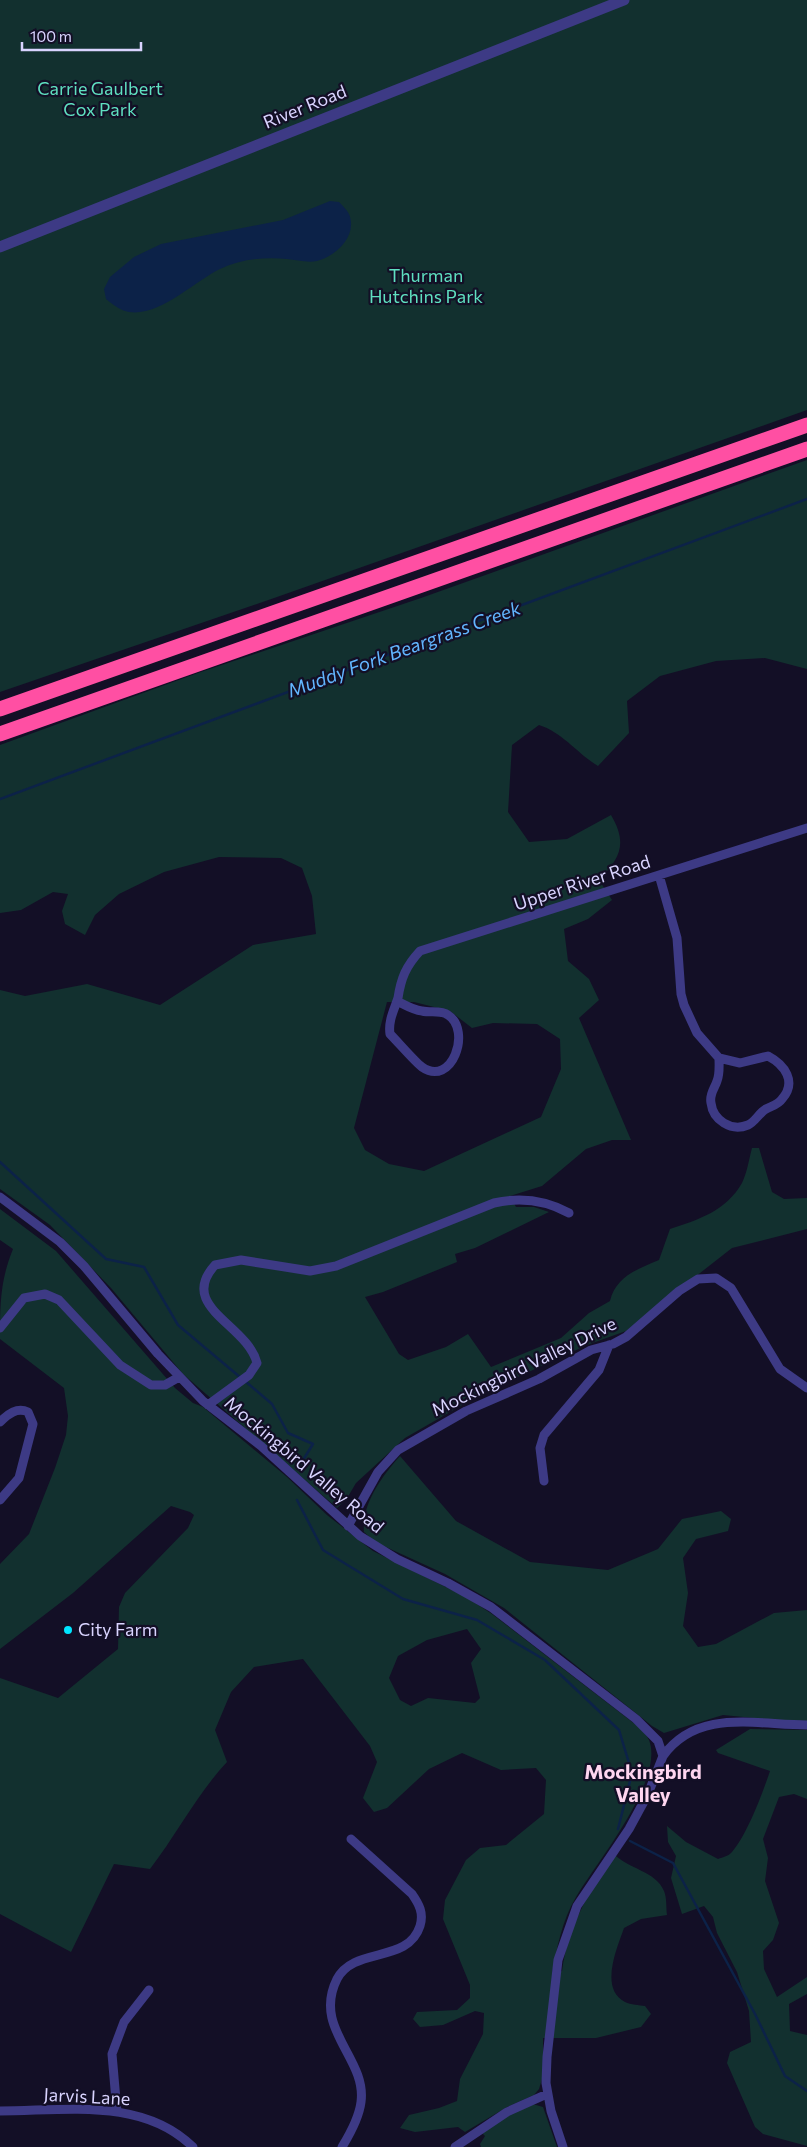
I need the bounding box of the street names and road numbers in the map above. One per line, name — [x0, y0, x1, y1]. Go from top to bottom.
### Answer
street label: River Road — [260, 79, 349, 133]
street label: Upper River Road — [511, 850, 653, 915]
street label: Mockingbird Valley Drive — [428, 1312, 620, 1420]
street label: Mockingbird Valley Road — [220, 1391, 389, 1537]
street label: Jarvis Lane — [43, 2083, 131, 2109]

